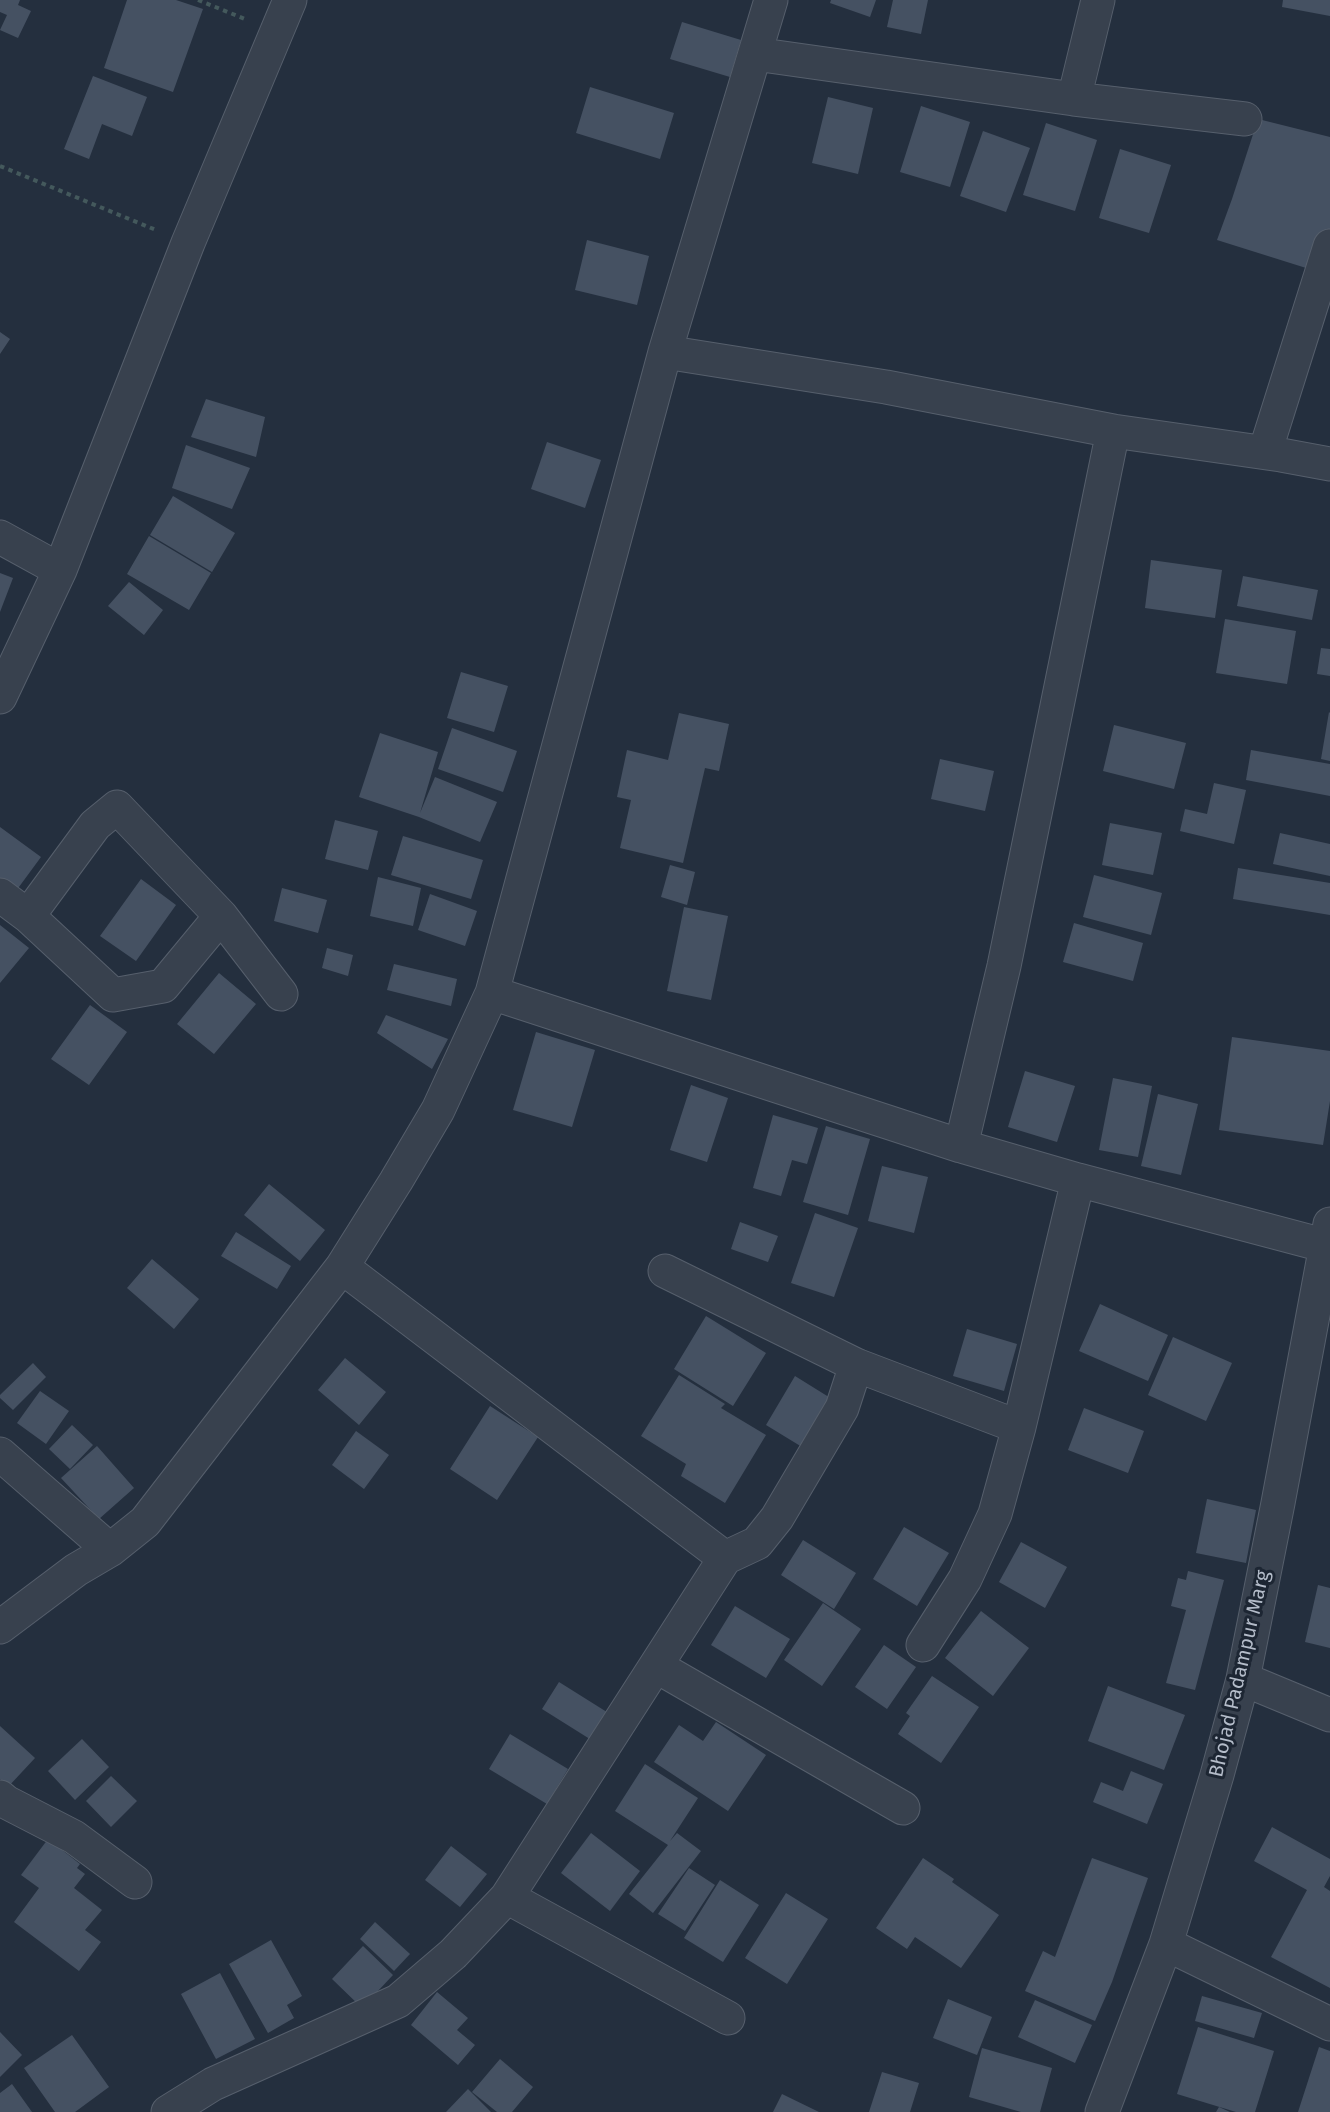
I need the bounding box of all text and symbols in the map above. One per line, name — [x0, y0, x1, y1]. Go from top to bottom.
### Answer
street label: Bhojad Padampur Marg — [1205, 1568, 1275, 1780]

